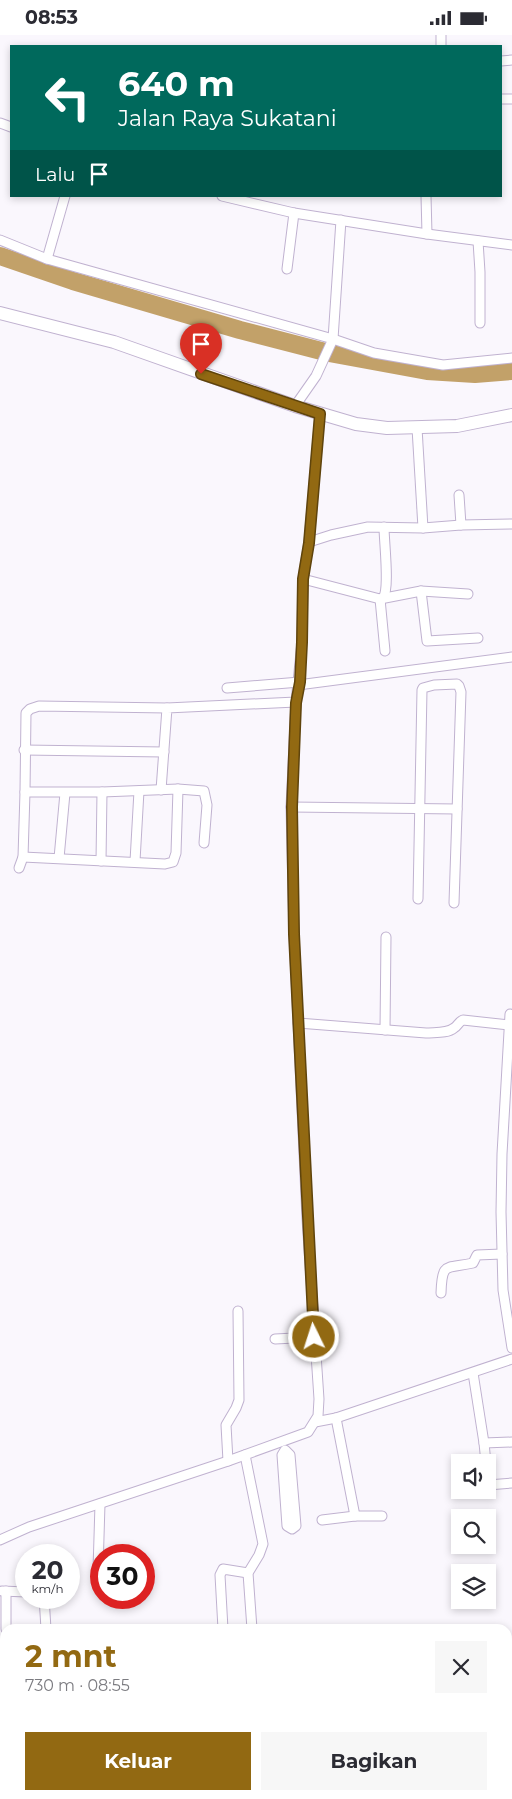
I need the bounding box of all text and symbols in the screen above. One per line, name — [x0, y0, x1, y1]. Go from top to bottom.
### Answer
text: 08:53 — [25, 6, 78, 29]
text: 640 m — [118, 62, 235, 105]
icon: left — [35, 65, 100, 130]
text: Jalan Raya Sukatani — [118, 105, 337, 132]
icon: arrive — [85, 160, 113, 188]
text: Lalu — [35, 163, 75, 186]
pin — [180, 323, 222, 374]
icon: arrive — [187, 330, 215, 358]
position arrow — [287, 1310, 339, 1362]
map controls — [451, 1454, 496, 1609]
button: sound — [451, 1454, 496, 1499]
button: search — [451, 1509, 496, 1554]
speed limit sign: 30 — [90, 1544, 155, 1609]
text: 20 — [32, 1555, 63, 1585]
button: layers — [451, 1564, 496, 1609]
text: km/h — [31, 1581, 64, 1596]
text: 2 mnt — [25, 1638, 116, 1675]
button: close — [435, 1641, 487, 1693]
text: 730 m · 08:55 — [25, 1676, 130, 1695]
button: Keluar — [25, 1732, 251, 1790]
button: Bagikan — [261, 1732, 487, 1790]

